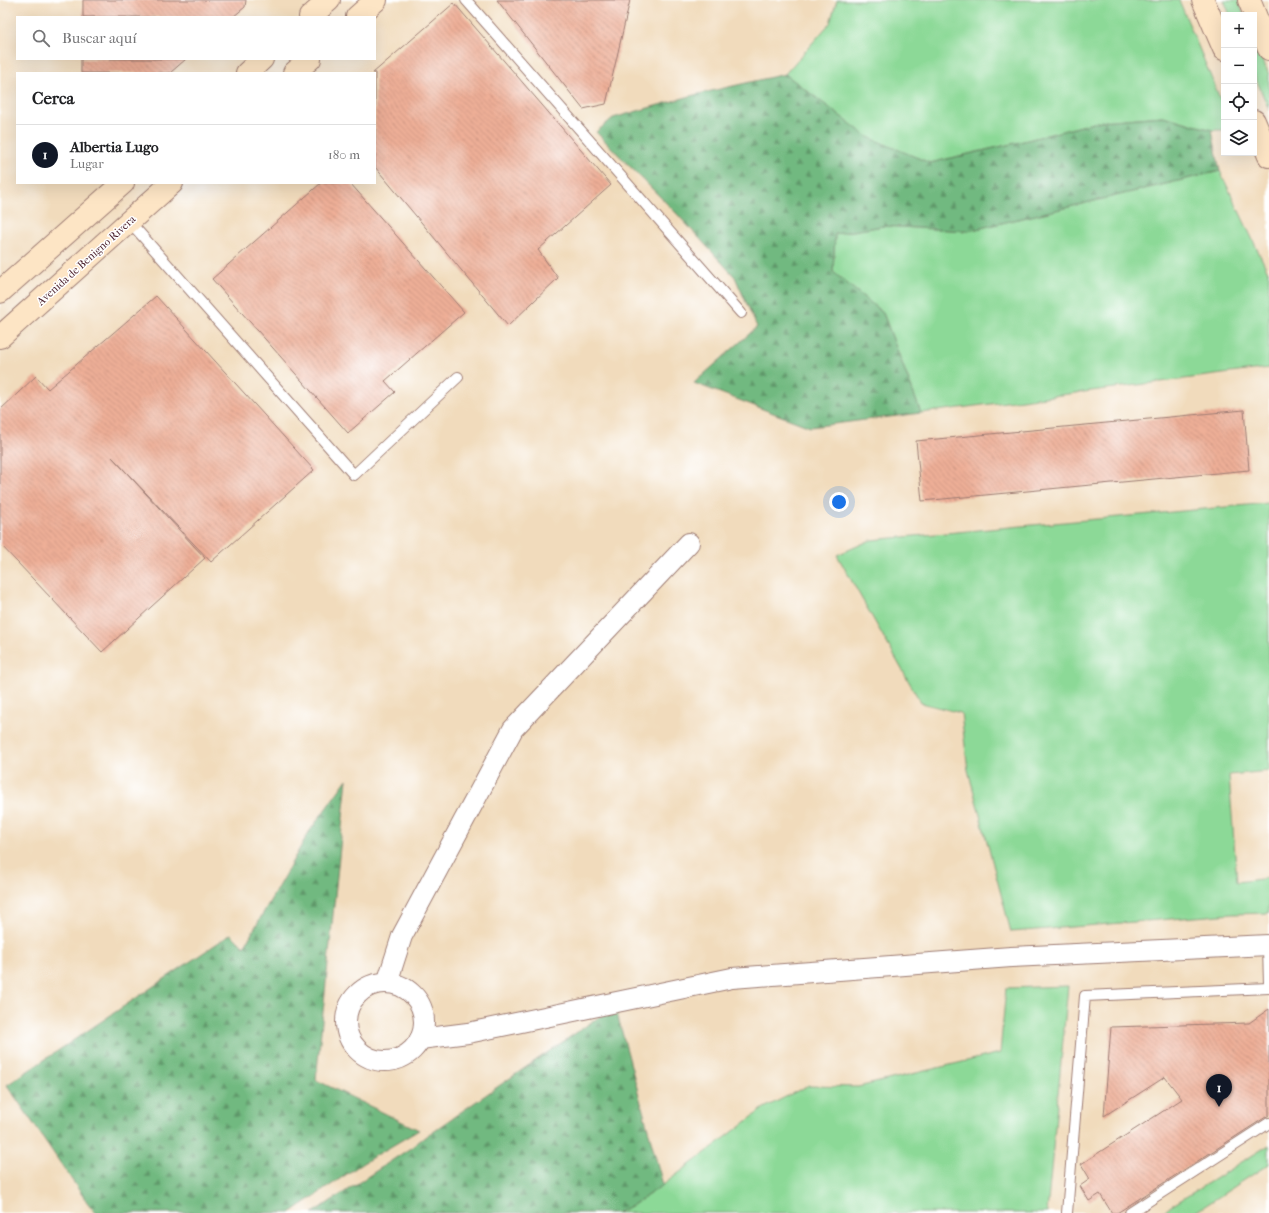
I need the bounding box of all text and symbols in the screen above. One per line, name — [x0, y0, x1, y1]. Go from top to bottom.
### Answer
map controls — [1221, 12, 1257, 156]
button: + — [1221, 12, 1257, 48]
search box — [16, 16, 376, 60]
icon: search — [30, 27, 52, 49]
text: Buscar aquí — [62, 29, 137, 47]
button: − — [1221, 48, 1257, 84]
button: locate — [1221, 84, 1257, 120]
text: Cerca — [32, 88, 74, 108]
button: layers — [1221, 120, 1257, 156]
text: Albertia Lugo — [70, 138, 159, 156]
text: 1 — [43, 147, 47, 162]
text: 180 m — [328, 147, 360, 162]
text: Lugar — [70, 156, 104, 171]
street label: Avenida de Benigno Rivera — [34, 212, 139, 309]
your location — [829, 492, 849, 512]
pin: 1 — [1206, 1074, 1232, 1107]

